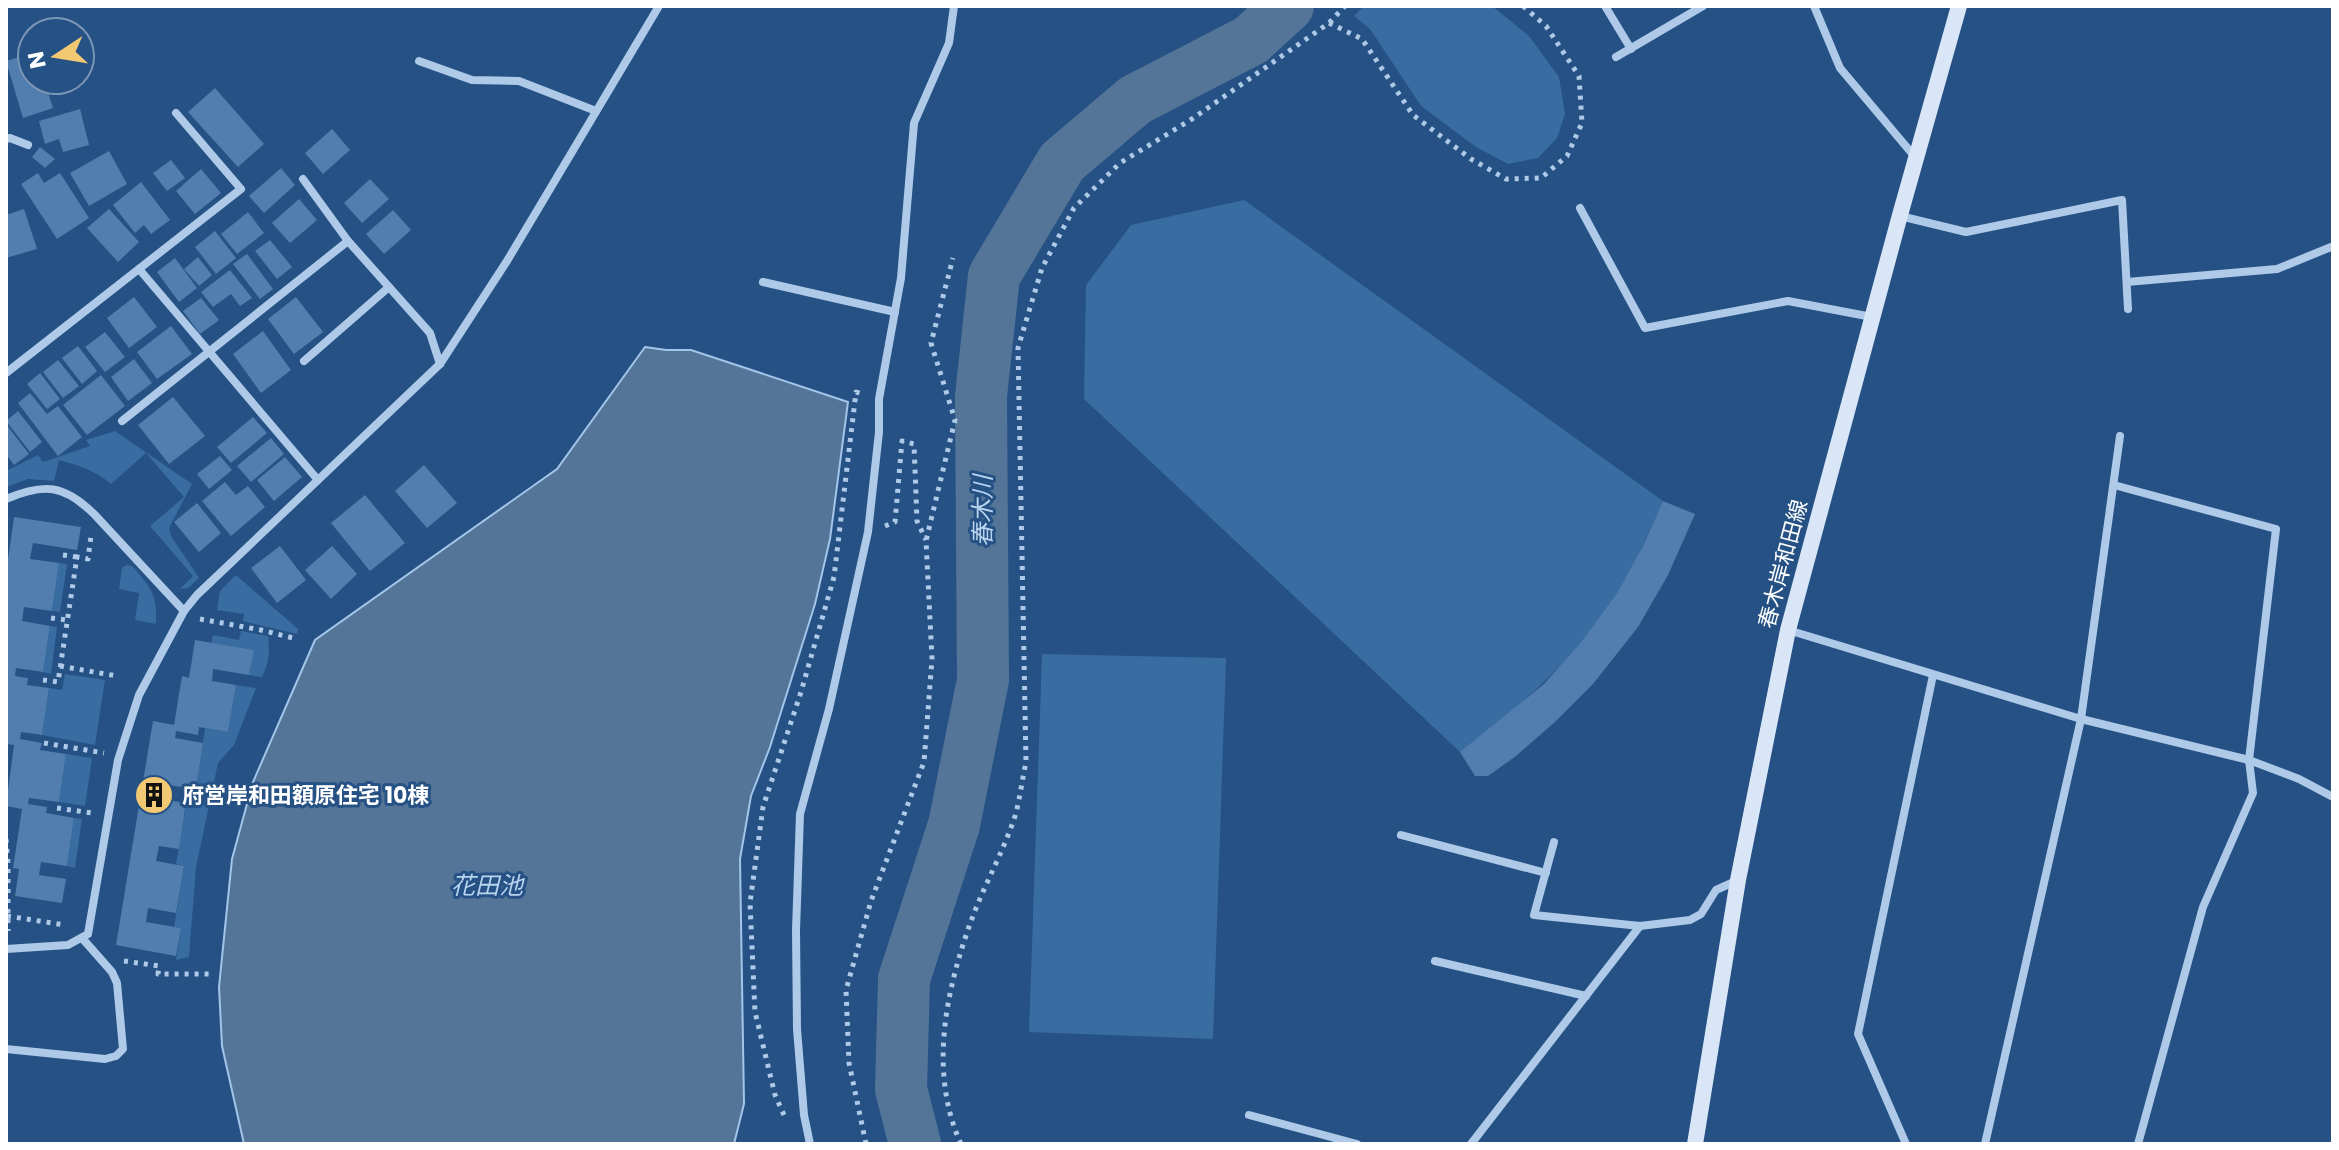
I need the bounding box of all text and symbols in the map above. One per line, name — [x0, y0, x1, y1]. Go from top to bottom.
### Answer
north arrow — [16, 16, 96, 96]
text: N — [20, 49, 54, 71]
water label: 春木川 — [966, 472, 999, 547]
street label: 春木岸和田線 — [1751, 496, 1815, 632]
building icon: 府営岸和田額原住宅 10棟 — [133, 774, 175, 816]
place label: 府営岸和田額原住宅 10棟 — [182, 780, 429, 811]
water label: 花田池 — [451, 869, 525, 902]

